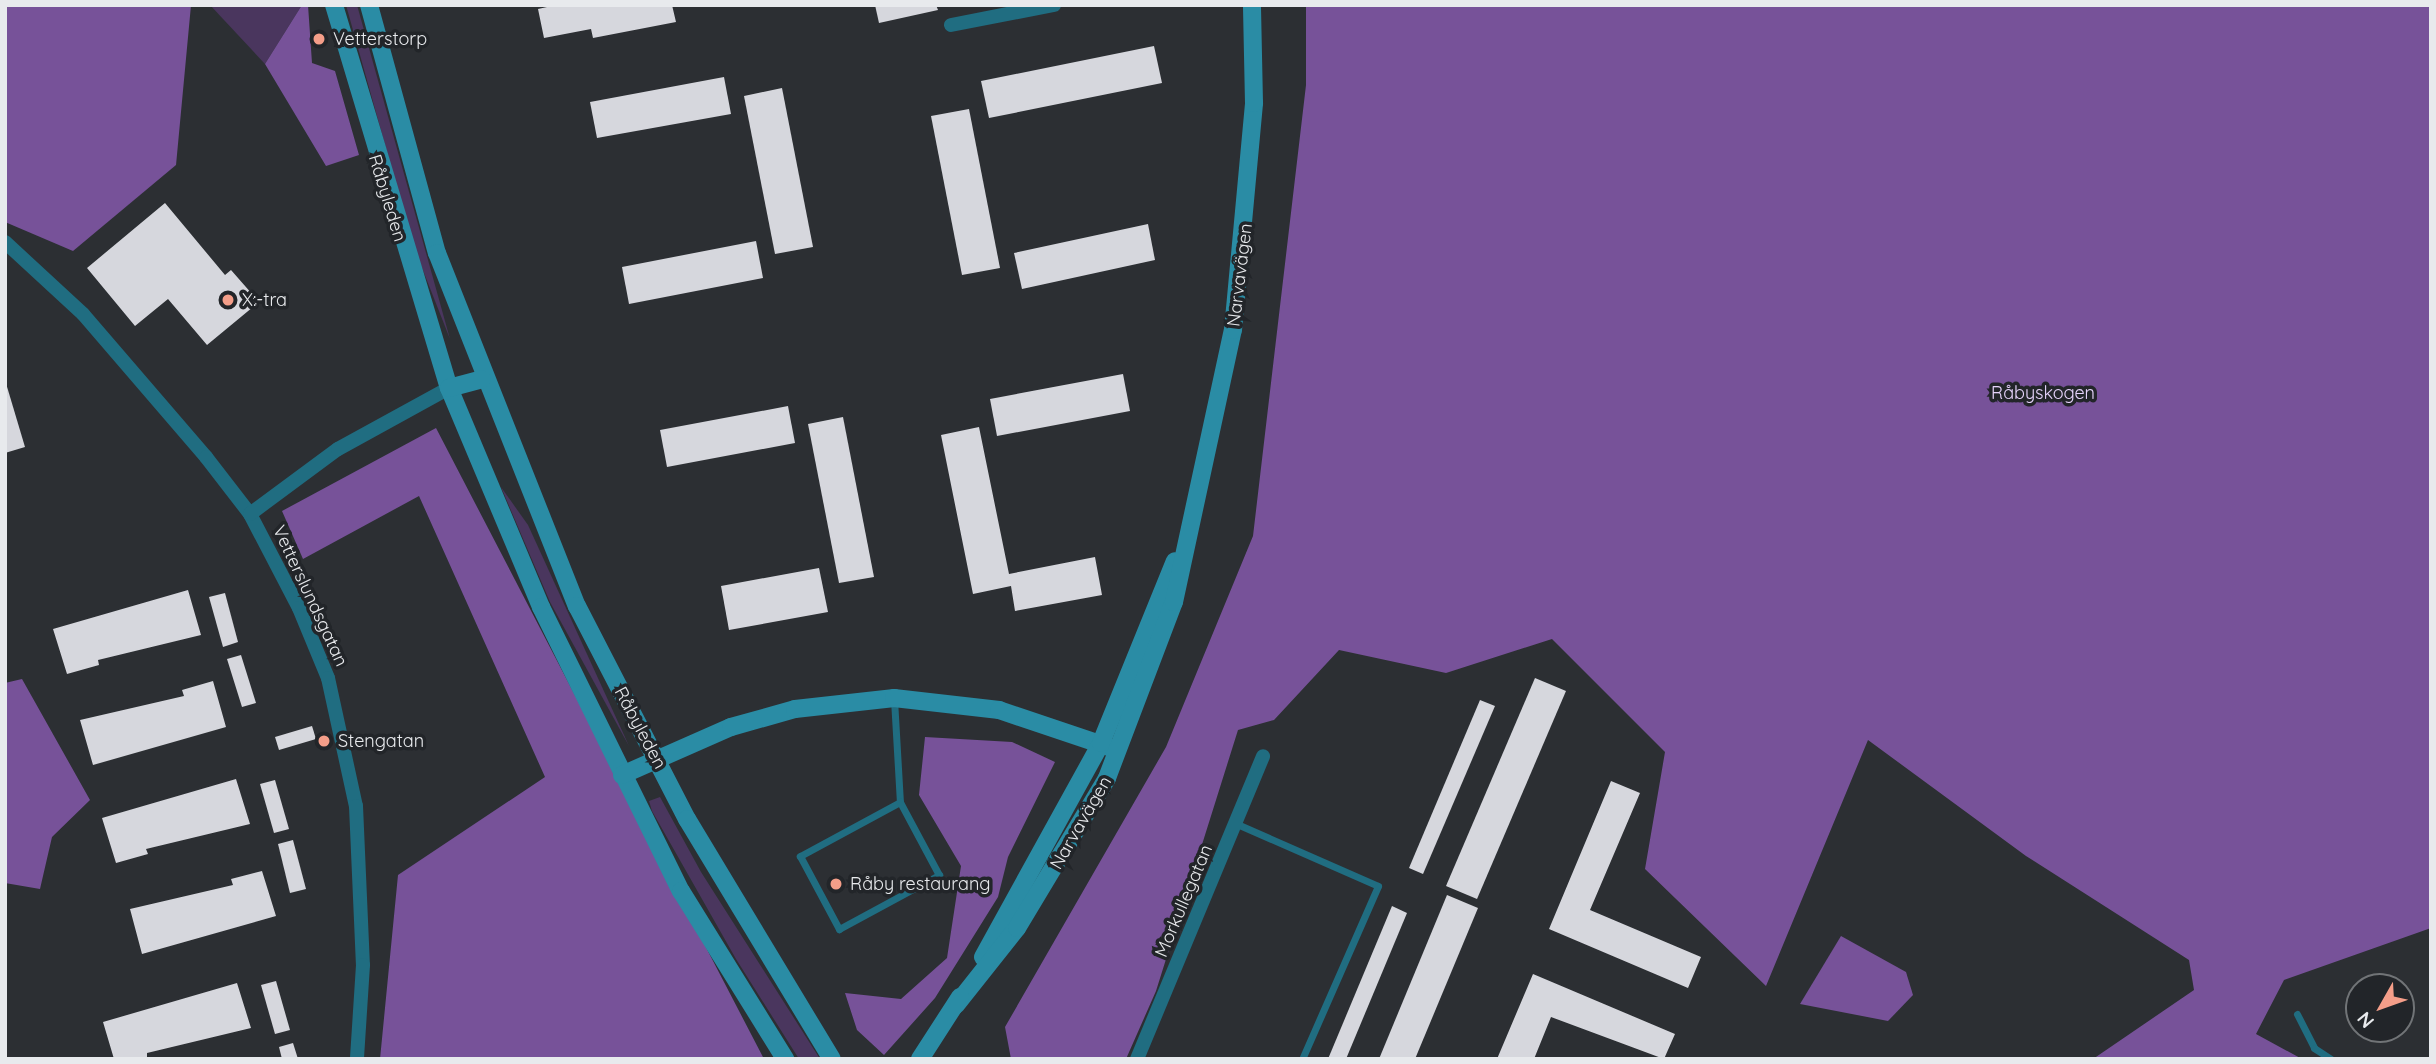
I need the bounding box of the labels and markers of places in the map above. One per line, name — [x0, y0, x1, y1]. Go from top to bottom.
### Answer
place label: Vetterstorp — [333, 28, 427, 50]
marker: Vetterstorp — [311, 31, 327, 47]
place label: X:-tra — [242, 289, 287, 311]
marker: X:-tra — [220, 292, 236, 308]
place label: Stengatan — [338, 730, 424, 752]
marker: Stengatan — [316, 733, 332, 749]
place label: Råby restaurang — [850, 873, 991, 895]
marker: Råby restaurang — [828, 876, 844, 892]

